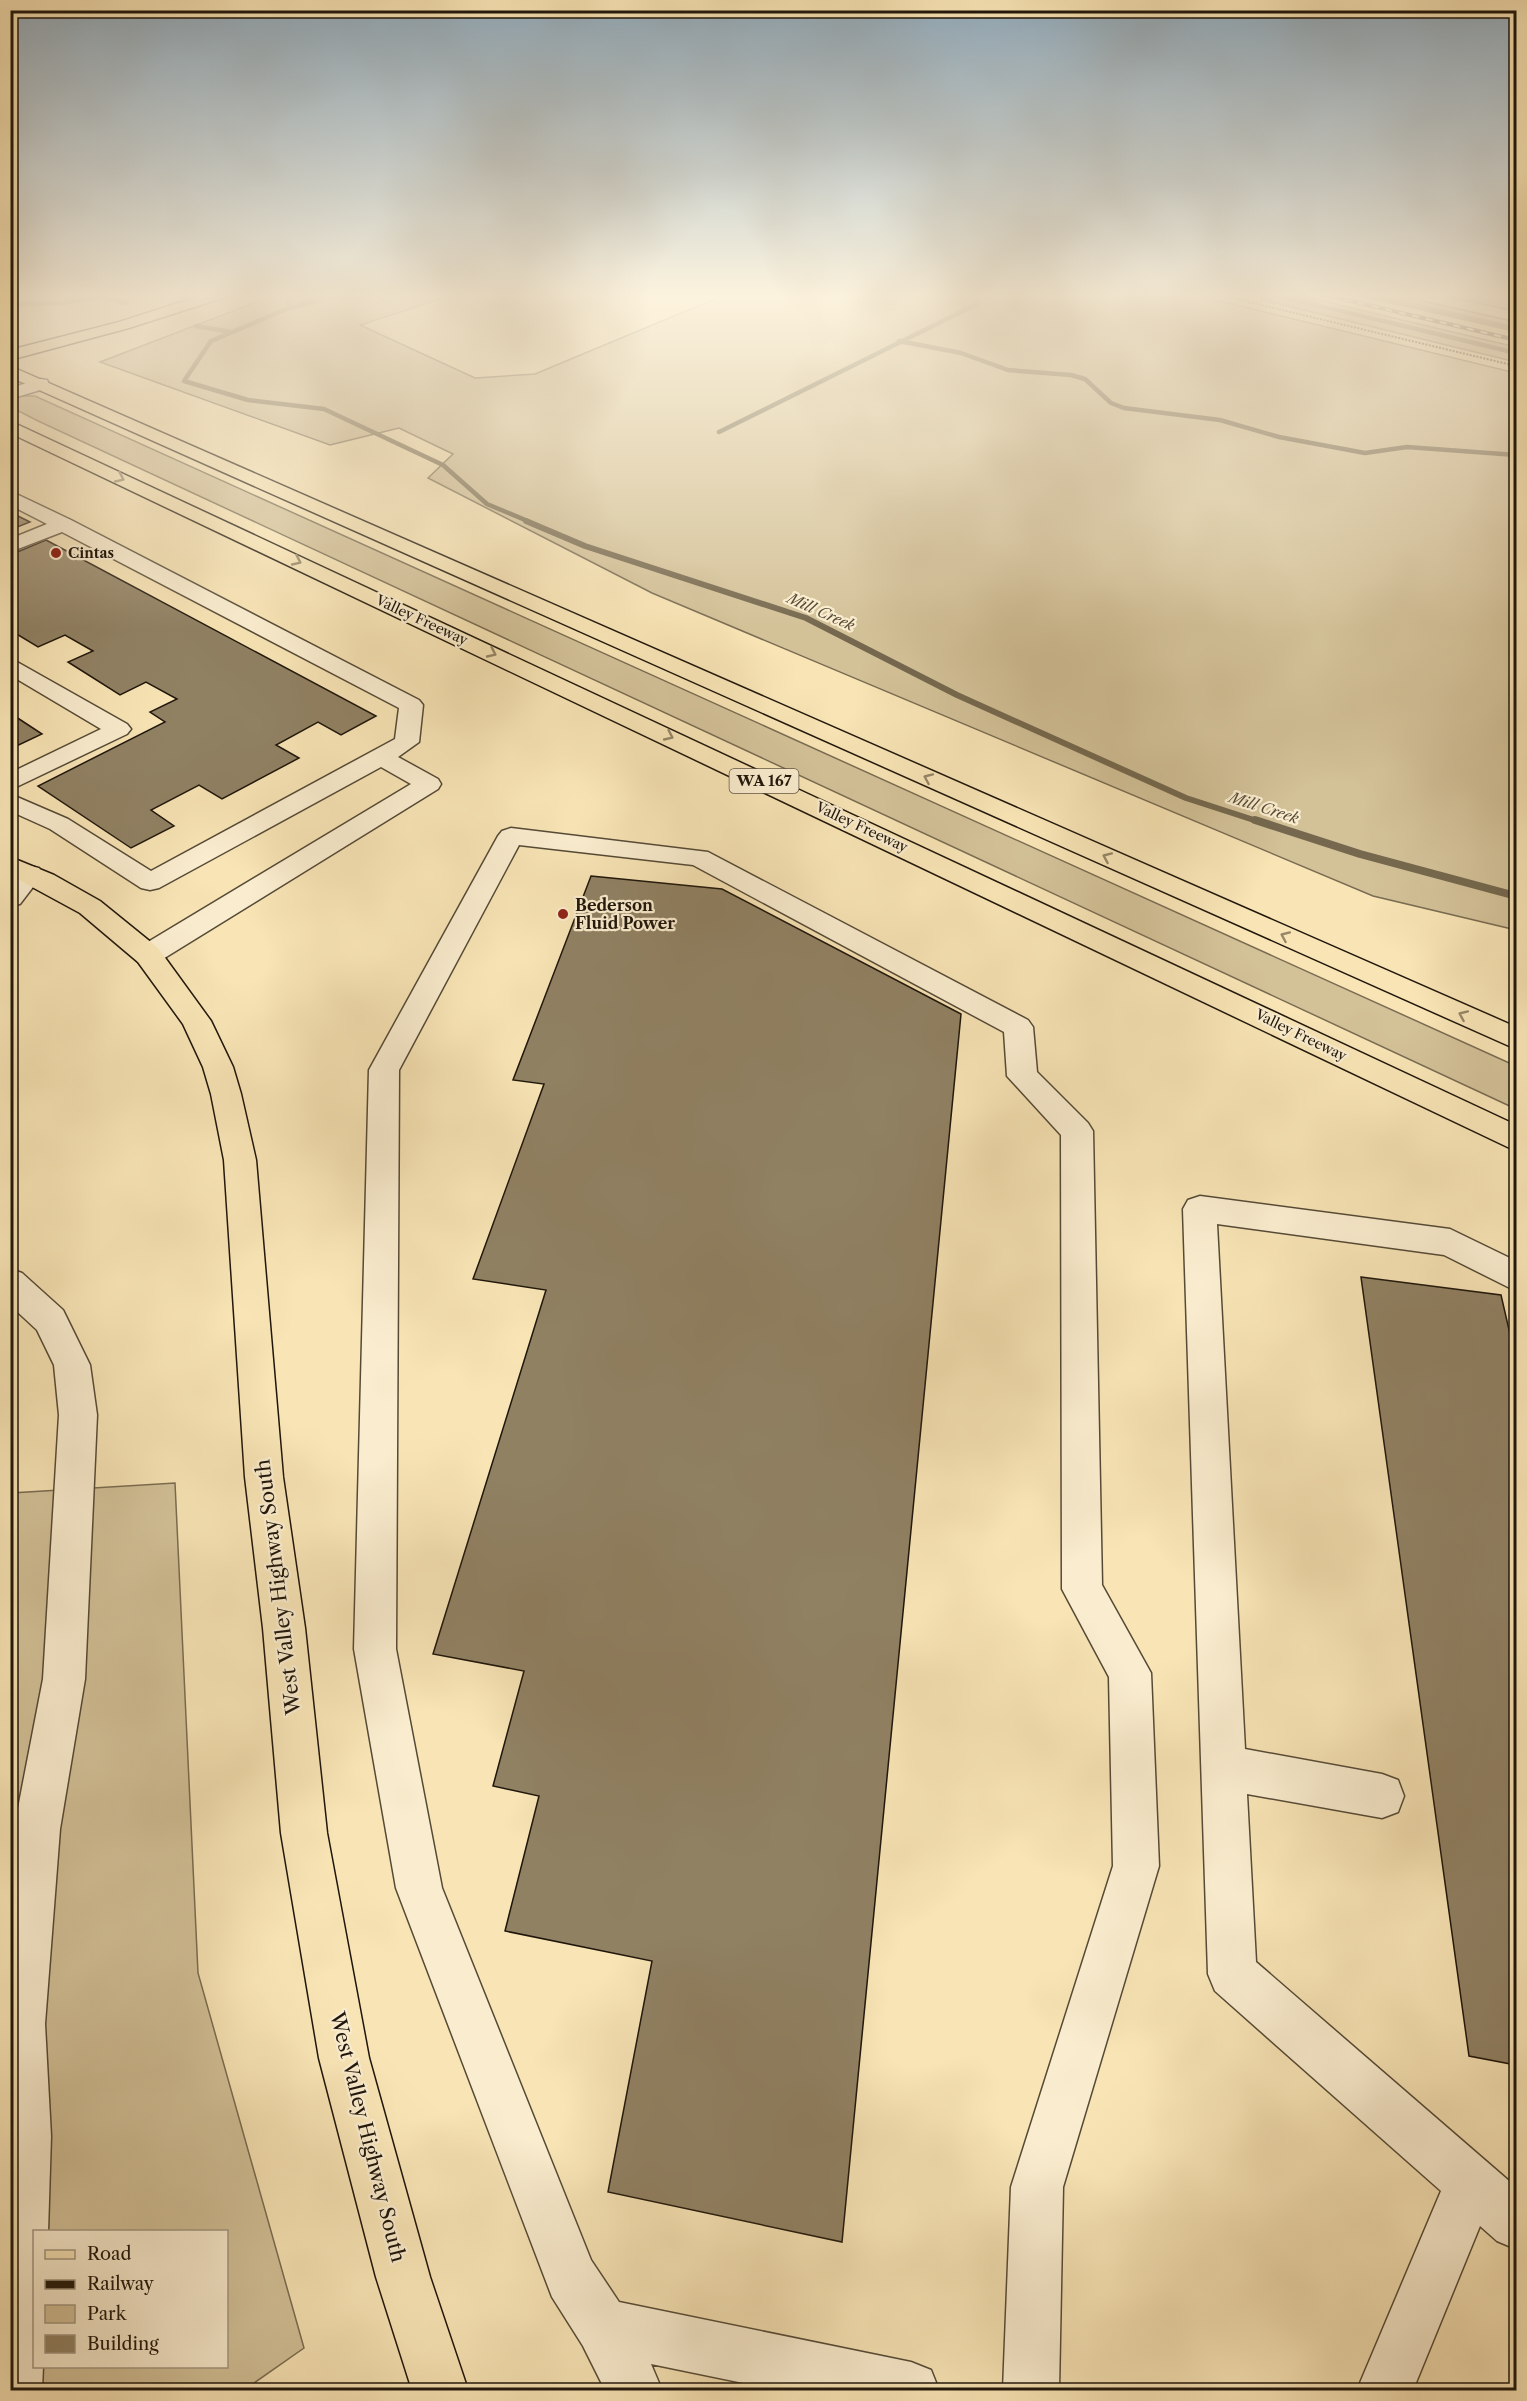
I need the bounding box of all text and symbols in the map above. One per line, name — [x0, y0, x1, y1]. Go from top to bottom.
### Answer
one-way arrow — [114, 470, 125, 482]
place label: Cintas — [68, 544, 114, 562]
marker: Cintas — [49, 546, 63, 560]
one-way arrow — [290, 553, 301, 565]
water label: Mill Creek — [783, 587, 858, 635]
street label: Valley Freeway — [372, 590, 471, 649]
one-way arrow — [486, 645, 497, 657]
one-way arrow — [662, 729, 673, 741]
road number: WA 167 — [730, 769, 798, 793]
one-way arrow — [924, 773, 935, 785]
water label: Mill Creek — [1225, 787, 1301, 828]
street label: Valley Freeway — [812, 797, 911, 856]
one-way arrow — [1102, 852, 1113, 864]
place label: Bederson Fluid Power — [575, 895, 675, 933]
marker: Bederson Fluid Power — [556, 907, 570, 921]
one-way arrow — [1280, 931, 1291, 943]
street label: Valley Freeway — [1251, 1005, 1350, 1065]
one-way arrow — [1458, 1010, 1469, 1022]
street label: West Valley Highway South — [250, 1457, 306, 1717]
street label: West Valley Highway South — [325, 2008, 411, 2265]
legend — [33, 2230, 228, 2368]
text: Road — [87, 2243, 132, 2265]
text: Railway — [87, 2273, 155, 2295]
text: Park — [87, 2303, 128, 2325]
text: Building — [87, 2333, 159, 2355]

